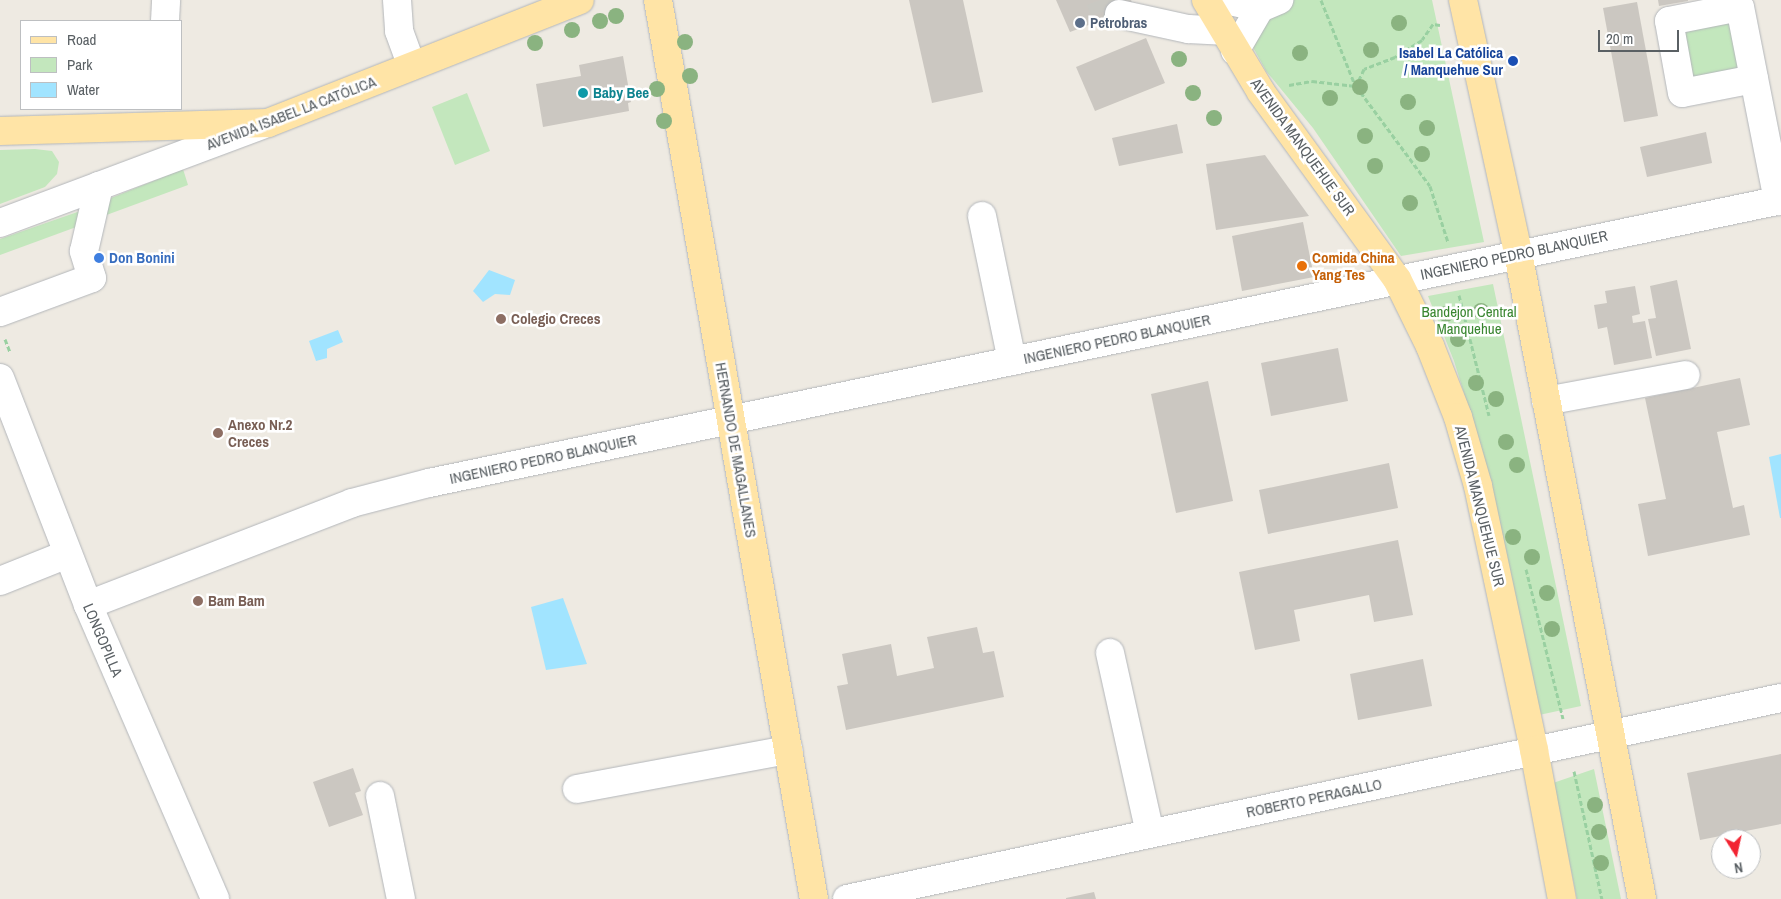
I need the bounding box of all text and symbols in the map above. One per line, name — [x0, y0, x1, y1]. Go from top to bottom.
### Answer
place label: Petrobras — [1090, 14, 1147, 32]
marker: Petrobras — [1074, 17, 1086, 29]
legend — [20, 20, 182, 110]
scale bar — [1601, 20, 1682, 52]
text: 20 m — [1606, 28, 1633, 49]
text: Road — [67, 29, 96, 50]
place label: Isabel La Católica / Manquehue Sur — [1399, 43, 1503, 78]
text: Park — [67, 54, 92, 75]
marker: Isabel La Católica / Manquehue Sur — [1507, 55, 1519, 67]
street label: AVENIDA ISABEL LA CATÓLICA — [203, 72, 379, 154]
street label: AVENIDA MANQUEHUE SUR — [1247, 75, 1359, 219]
text: Water — [67, 79, 99, 100]
place label: Baby Bee — [593, 84, 649, 102]
marker: Baby Bee — [577, 87, 589, 99]
street label: INGENIERO PEDRO BLANQUIER — [1419, 226, 1609, 284]
place label: Comida China Yang Tes — [1312, 248, 1395, 283]
place label: Don Bonini — [109, 249, 175, 267]
marker: Don Bonini — [93, 252, 105, 264]
marker: Comida China Yang Tes — [1296, 260, 1308, 272]
park label: Bandejon Central Manquehue — [1421, 302, 1517, 337]
place label: Colegio Creces — [511, 310, 601, 328]
street label: INGENIERO PEDRO BLANQUIER — [1022, 310, 1212, 368]
marker: Colegio Creces — [495, 313, 507, 325]
street label: HERNANDO DE MAGALLANES — [712, 361, 760, 539]
place label: Anexo Nr.2 Creces — [228, 415, 292, 450]
street label: AVENIDA MANQUEHUE SUR — [1451, 423, 1509, 589]
marker: Anexo Nr.2 Creces — [212, 427, 224, 439]
street label: INGENIERO PEDRO BLANQUIER — [448, 430, 638, 488]
place label: Bam Bam — [208, 592, 265, 610]
marker: Bam Bam — [192, 595, 204, 607]
street label: LONGOPILLA — [79, 601, 127, 679]
street label: ROBERTO PERAGALLO — [1244, 775, 1384, 821]
north arrow — [1711, 829, 1761, 879]
text: N — [1733, 858, 1744, 877]

